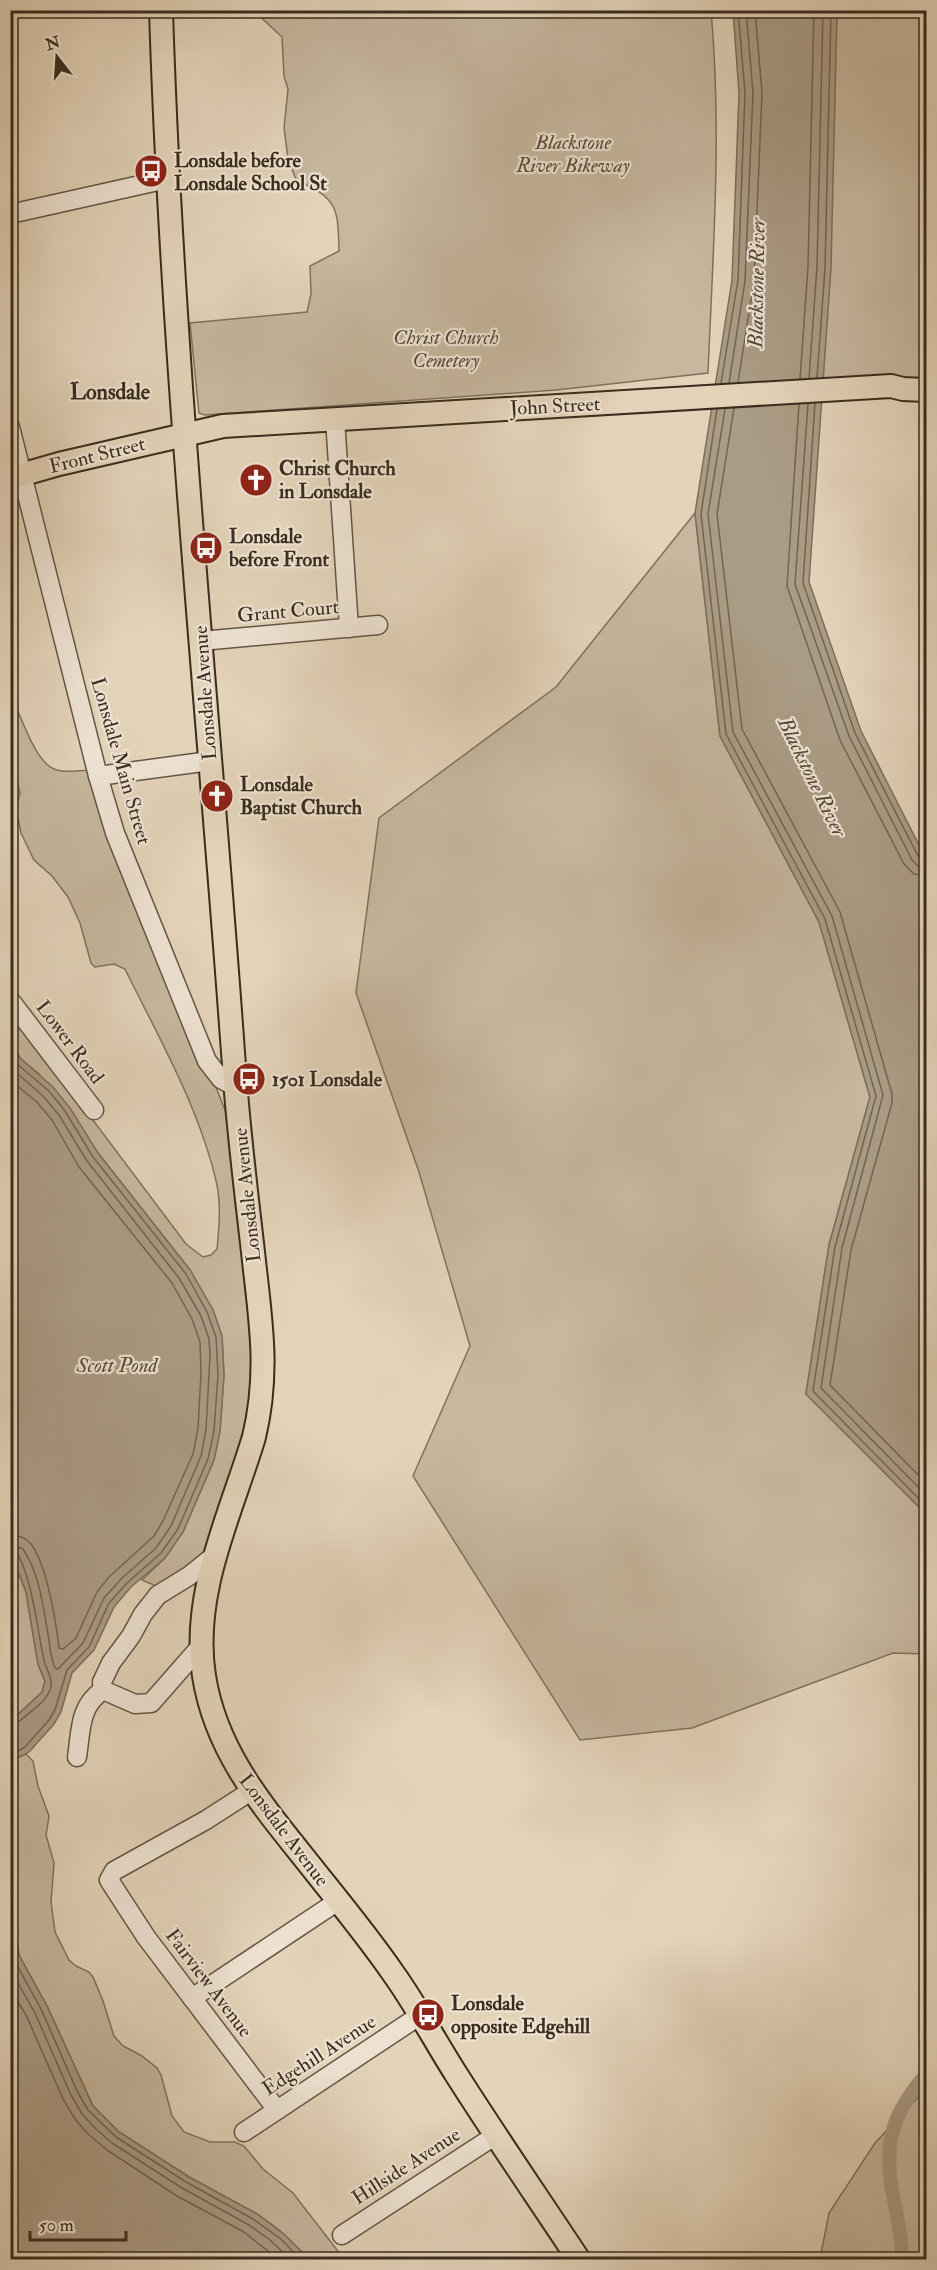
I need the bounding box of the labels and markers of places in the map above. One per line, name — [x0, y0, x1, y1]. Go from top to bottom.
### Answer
place label: Lonsdale before Lonsdale School St — [174, 148, 327, 196]
bus stop icon: Lonsdale before Lonsdale School St — [133, 153, 169, 189]
place label: Christ Church in Lonsdale — [278, 456, 396, 504]
church icon: Christ Church in Lonsdale — [238, 462, 274, 498]
place label: Lonsdale before Front — [228, 524, 329, 572]
bus stop icon: Lonsdale before Front — [188, 530, 224, 566]
place label: Lonsdale Baptist Church — [240, 772, 363, 821]
church icon: Lonsdale Baptist Church — [199, 778, 235, 814]
bus stop icon: 1501 Lonsdale — [231, 1061, 267, 1097]
place label: 1501 Lonsdale — [272, 1067, 383, 1092]
place label: Lonsdale opposite Edgehill — [451, 1991, 591, 2040]
bus stop icon: Lonsdale opposite Edgehill — [410, 1997, 446, 2033]

